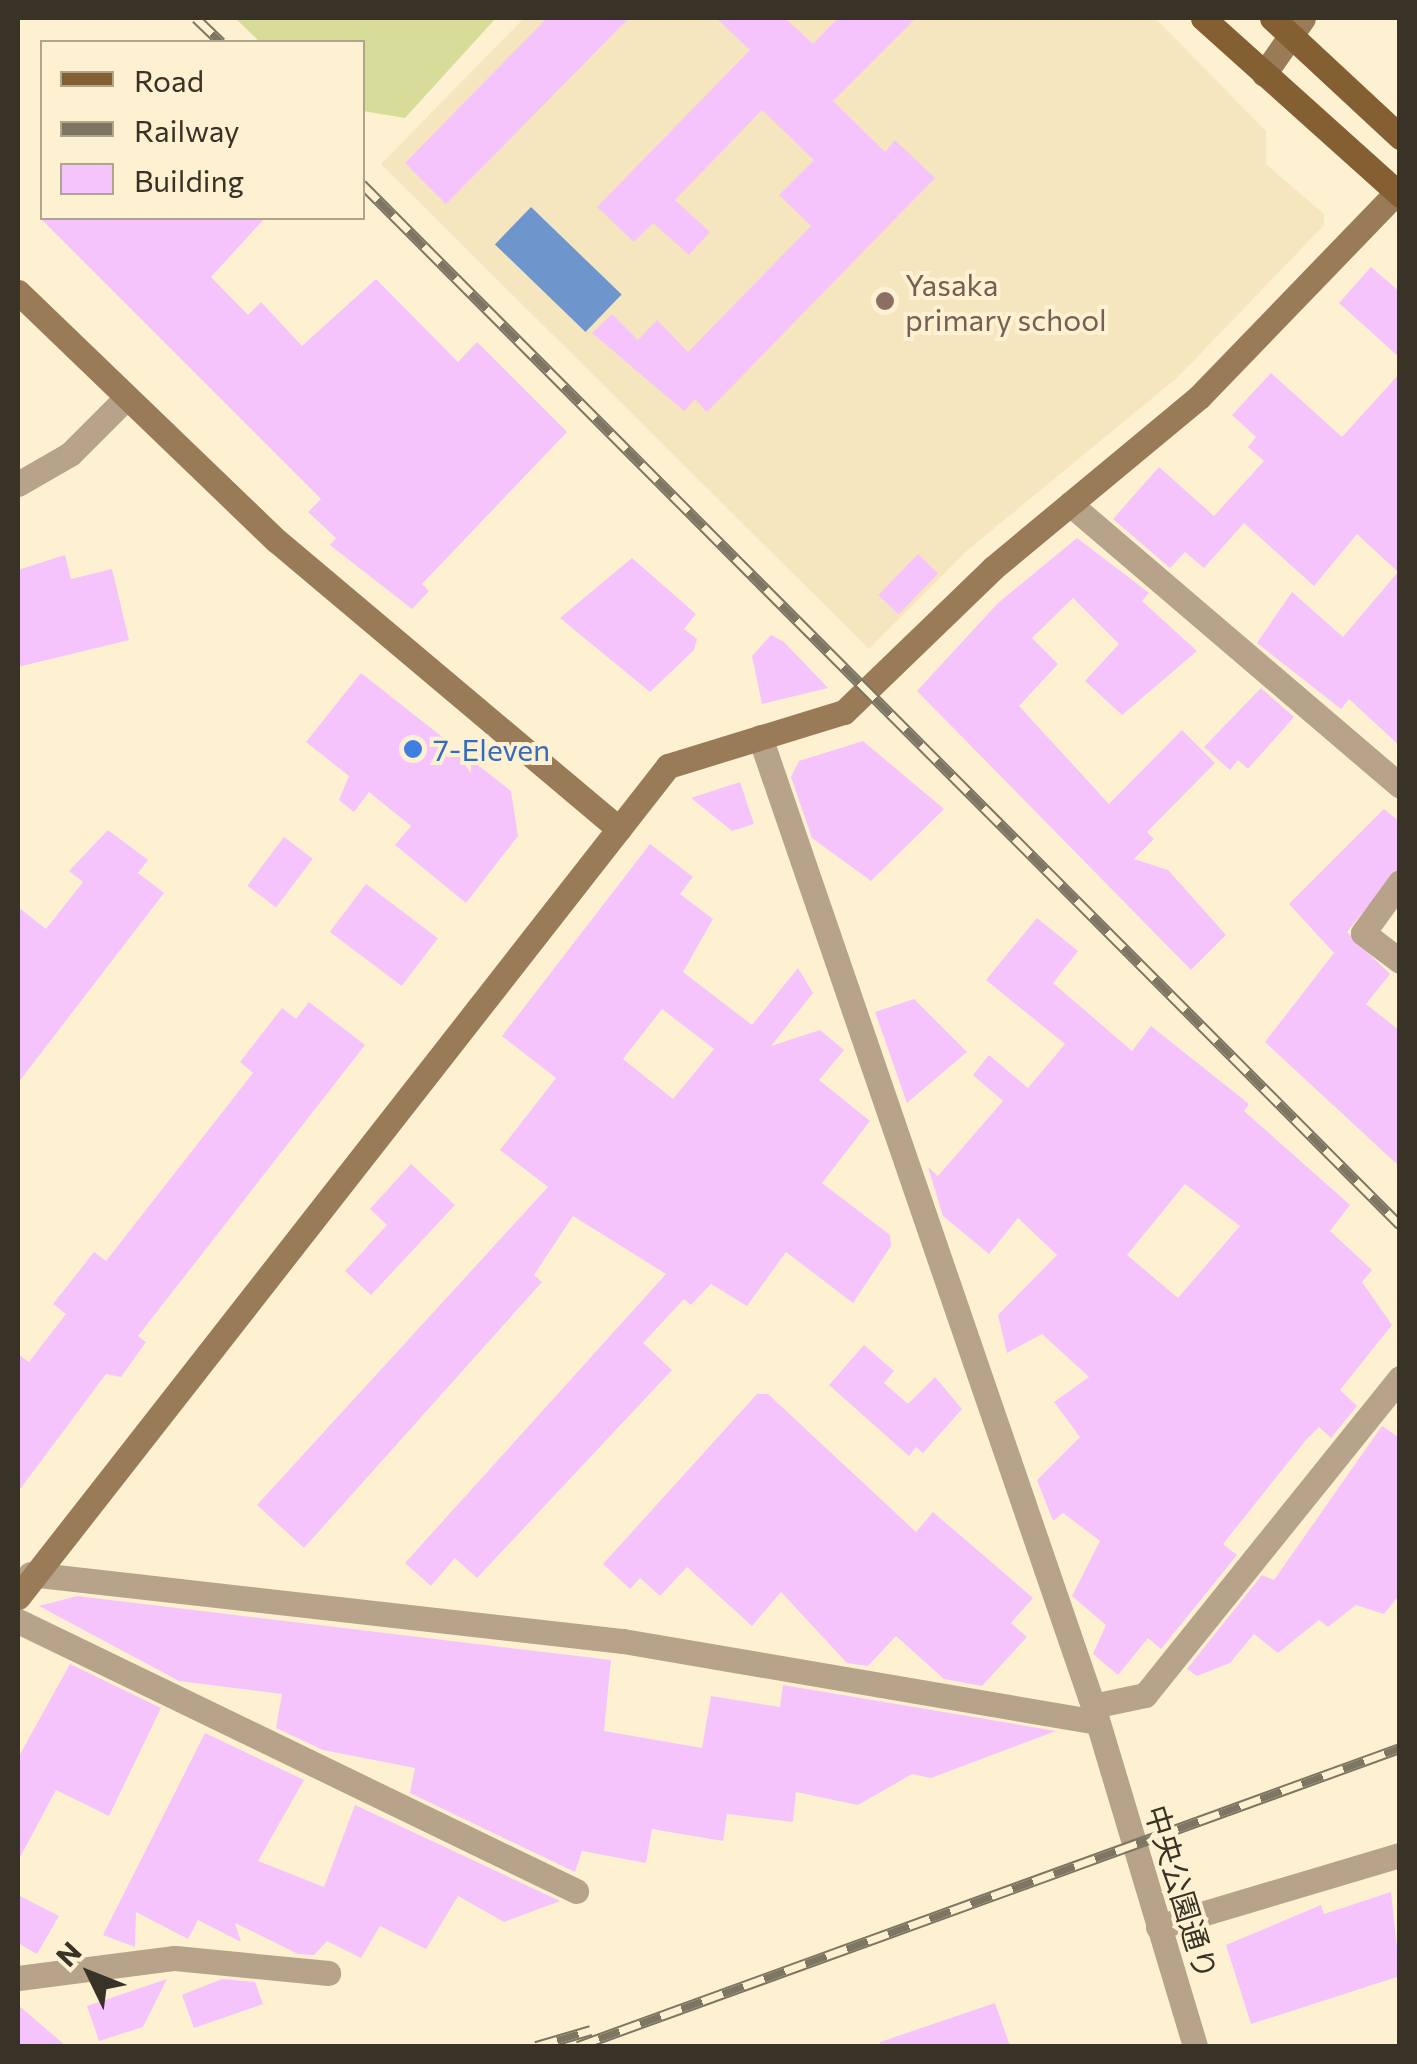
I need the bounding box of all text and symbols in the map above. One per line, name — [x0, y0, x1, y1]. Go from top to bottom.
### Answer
legend — [40, 40, 365, 220]
text: Road — [134, 61, 204, 98]
text: Railway — [134, 111, 240, 148]
text: Building — [134, 161, 244, 198]
place label: Yasaka primary school — [905, 266, 1107, 336]
marker: Yasaka primary school — [874, 290, 896, 312]
place label: 7-Eleven — [433, 731, 550, 767]
marker: 7-Eleven — [402, 738, 424, 760]
street label: 中央公園通り — [1138, 1801, 1226, 1983]
north arrow — [40, 1924, 140, 2024]
text: N — [48, 1934, 88, 1973]

